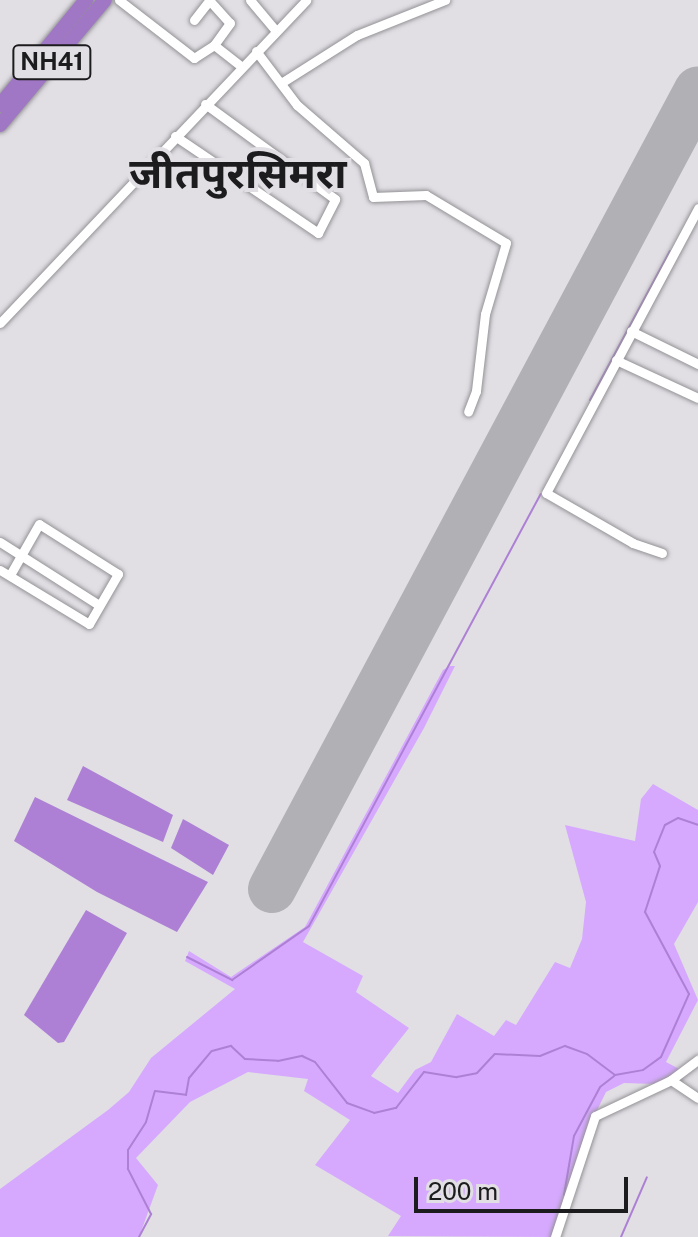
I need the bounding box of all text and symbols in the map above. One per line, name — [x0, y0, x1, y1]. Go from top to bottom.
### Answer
road number: NH41 — [12, 42, 92, 82]
district label: जीतपुरसिमरा — [129, 148, 347, 198]
scale bar — [418, 1161, 632, 1211]
text: 200 m — [428, 1177, 498, 1205]

